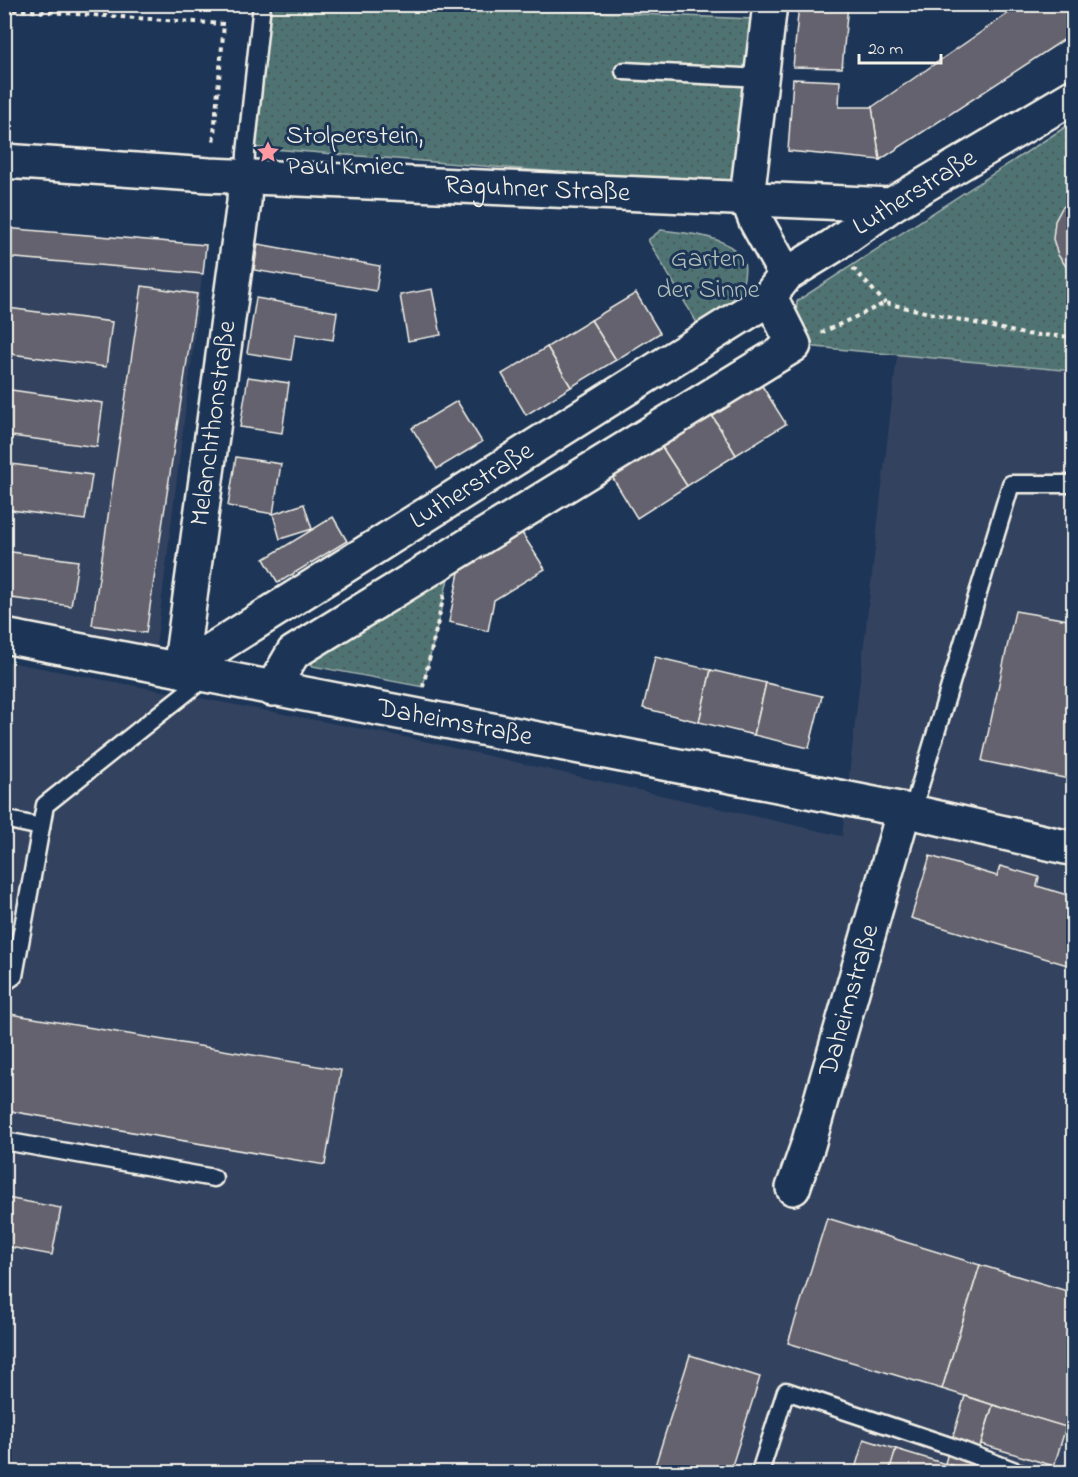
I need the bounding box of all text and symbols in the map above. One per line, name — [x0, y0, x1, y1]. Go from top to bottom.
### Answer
scale bar — [859, 27, 942, 65]
text: 20 m — [868, 37, 903, 63]
place label: Stolperstein, Paul Kmiec — [286, 117, 423, 187]
place icon: Stolperstein, Paul Kmiec — [255, 139, 281, 165]
street label: Lutherstraße — [845, 139, 985, 247]
street label: Raguhner Straße — [443, 166, 632, 213]
park label: Garten der Sinne — [656, 240, 761, 310]
street label: Melanchthonstraße — [180, 317, 247, 529]
street label: Lutherstraße — [402, 432, 542, 540]
street label: Daheimstraße — [373, 689, 536, 757]
street label: Daheimstraße — [809, 919, 890, 1082]

